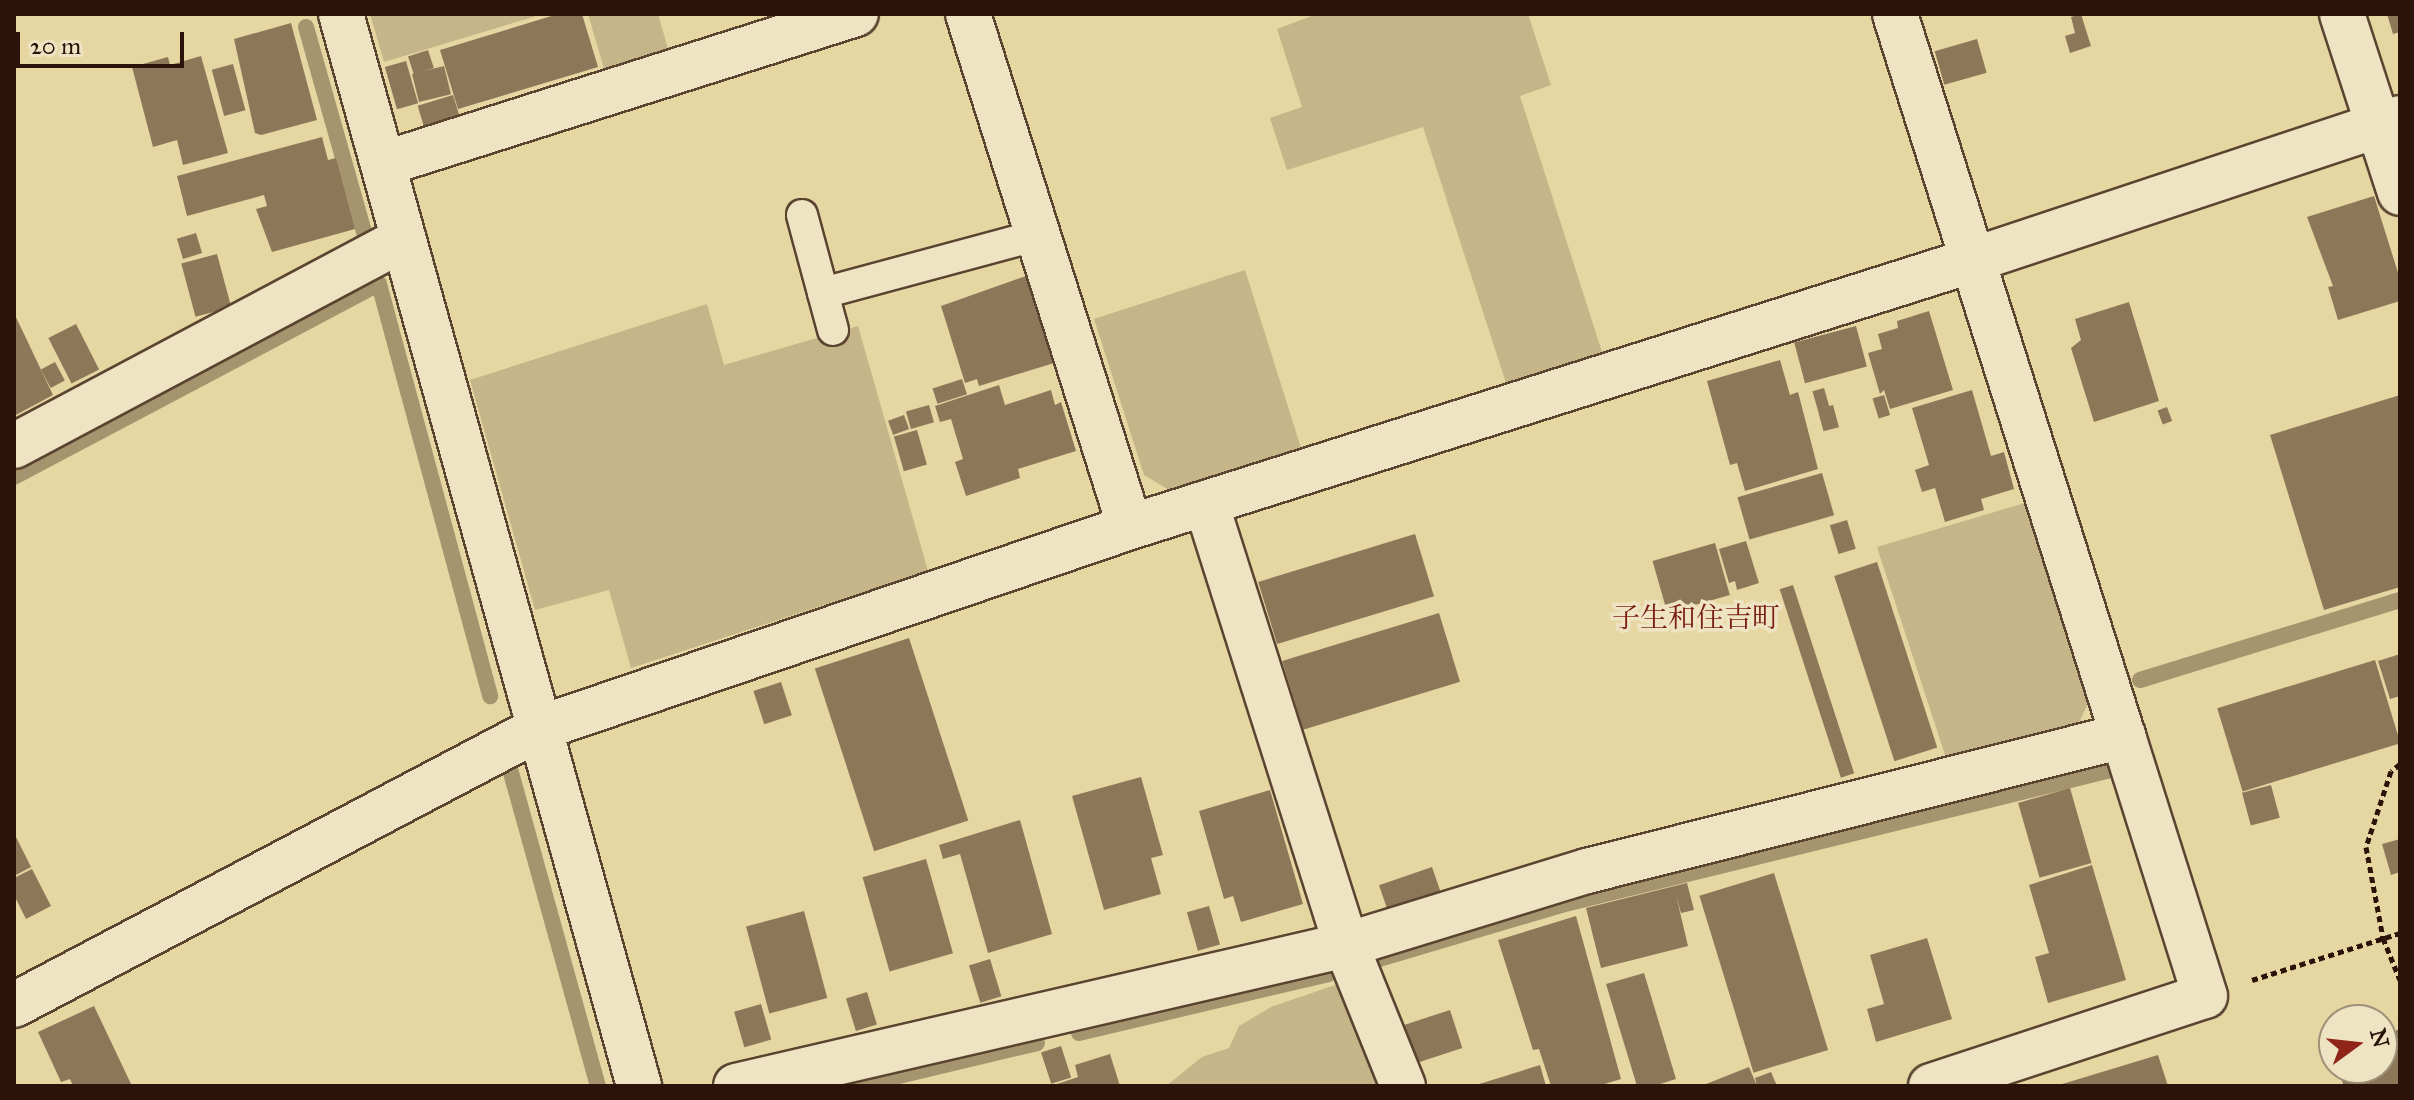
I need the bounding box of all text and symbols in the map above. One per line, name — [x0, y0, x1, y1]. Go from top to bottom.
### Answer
scale bar — [20, 16, 188, 66]
text: 20 m — [30, 31, 81, 61]
district label: 子生和住吉町 — [1612, 601, 1780, 635]
north arrow — [2318, 1004, 2398, 1084]
text: N — [2364, 1026, 2395, 1051]

